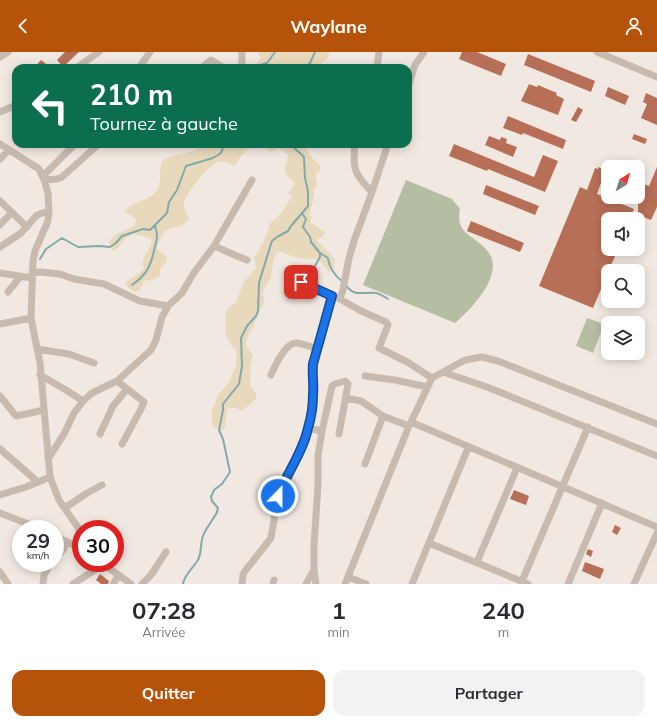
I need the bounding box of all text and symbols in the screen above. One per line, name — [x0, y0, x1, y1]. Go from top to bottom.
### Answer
icon: back — [12, 15, 34, 37]
text: Waylane — [290, 15, 367, 38]
icon: person — [623, 15, 645, 37]
text: 210 m — [90, 77, 173, 112]
icon: left — [24, 80, 76, 132]
text: Tournez à gauche — [90, 112, 238, 135]
north arrow — [601, 160, 645, 204]
map controls — [601, 160, 645, 360]
button: sound — [601, 212, 645, 256]
button: search — [601, 264, 645, 308]
pin — [284, 265, 318, 299]
icon: arrive — [290, 271, 312, 293]
button: layers — [601, 316, 645, 360]
position arrow — [257, 475, 299, 517]
speed limit sign: 30 — [72, 520, 124, 572]
text: 29 — [26, 528, 50, 553]
text: km/h — [27, 549, 49, 562]
text: 07:28 — [132, 595, 196, 625]
text: 1 — [331, 595, 346, 625]
text: 240 — [482, 595, 525, 625]
text: Arrivée — [142, 624, 185, 640]
text: min — [328, 624, 350, 640]
text: m — [498, 624, 509, 640]
button: Quitter — [12, 670, 325, 716]
button: Partager — [333, 670, 645, 716]

